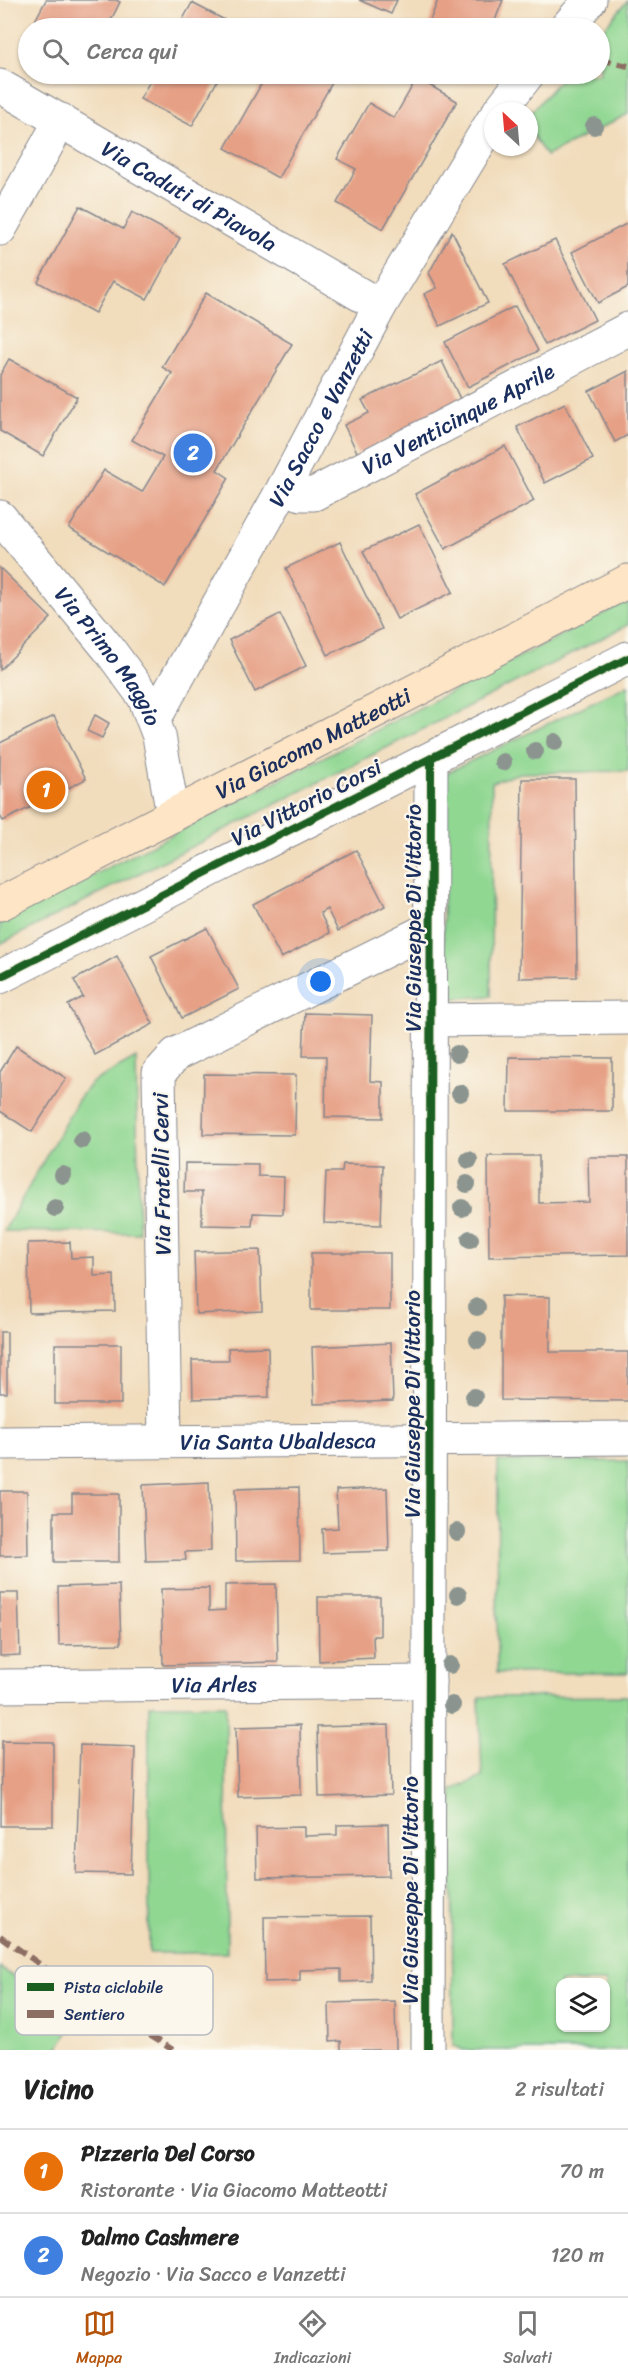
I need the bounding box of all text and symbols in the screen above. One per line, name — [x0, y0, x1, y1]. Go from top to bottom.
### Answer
search box — [18, 18, 610, 84]
text: Cerca qui — [87, 32, 177, 71]
icon: search — [39, 35, 72, 68]
north arrow — [484, 102, 538, 156]
street label: Via Caduti di Piavola — [94, 130, 285, 263]
street label: Via Sacco e Vanzetti — [257, 321, 385, 515]
street label: Via Venticinque Aprile — [355, 352, 562, 486]
pin: 2 — [174, 430, 212, 476]
street label: Via Primo Maggio — [44, 577, 172, 732]
street label: Via Giacomo Matteotti — [208, 676, 419, 810]
street label: Via Vittorio Corsi — [224, 747, 389, 857]
pin: 1 — [26, 768, 66, 812]
street label: Via Giuseppe Di Vittorio — [394, 804, 433, 1032]
your location — [306, 967, 335, 996]
street label: Via Fratelli Cervi — [141, 1091, 182, 1256]
street label: Via Giuseppe Di Vittorio — [393, 1290, 432, 1518]
street label: Via Santa Ubaldesca — [180, 1421, 376, 1462]
street label: Via Arles — [171, 1665, 257, 1704]
street label: Via Giuseppe Di Vittorio — [391, 1776, 430, 2004]
legend — [15, 1966, 213, 2035]
text: Pista ciclabile — [64, 1973, 163, 2002]
map controls — [556, 1978, 610, 2032]
button: layers — [556, 1978, 610, 2032]
text: Sentiero — [64, 2000, 125, 2029]
text: Vicino — [24, 2066, 94, 2112]
text: 2 risultati — [515, 2072, 604, 2107]
text: Pizzeria Del Corso — [81, 2134, 255, 2173]
text: 1 — [39, 2154, 48, 2189]
text: 70 m — [559, 2154, 604, 2189]
text: Ristorante · Via Giacomo Matteotti — [81, 2173, 387, 2208]
text: Dalmo Cashmere — [81, 2218, 239, 2257]
text: 2 — [38, 2238, 49, 2273]
text: 120 m — [551, 2238, 604, 2273]
text: Negozio · Via Sacco e Vanzetti — [81, 2257, 346, 2292]
tab: Mappa — [76, 2307, 122, 2372]
tab: Indicazioni — [274, 2307, 351, 2372]
tab: Salvati — [503, 2307, 552, 2372]

